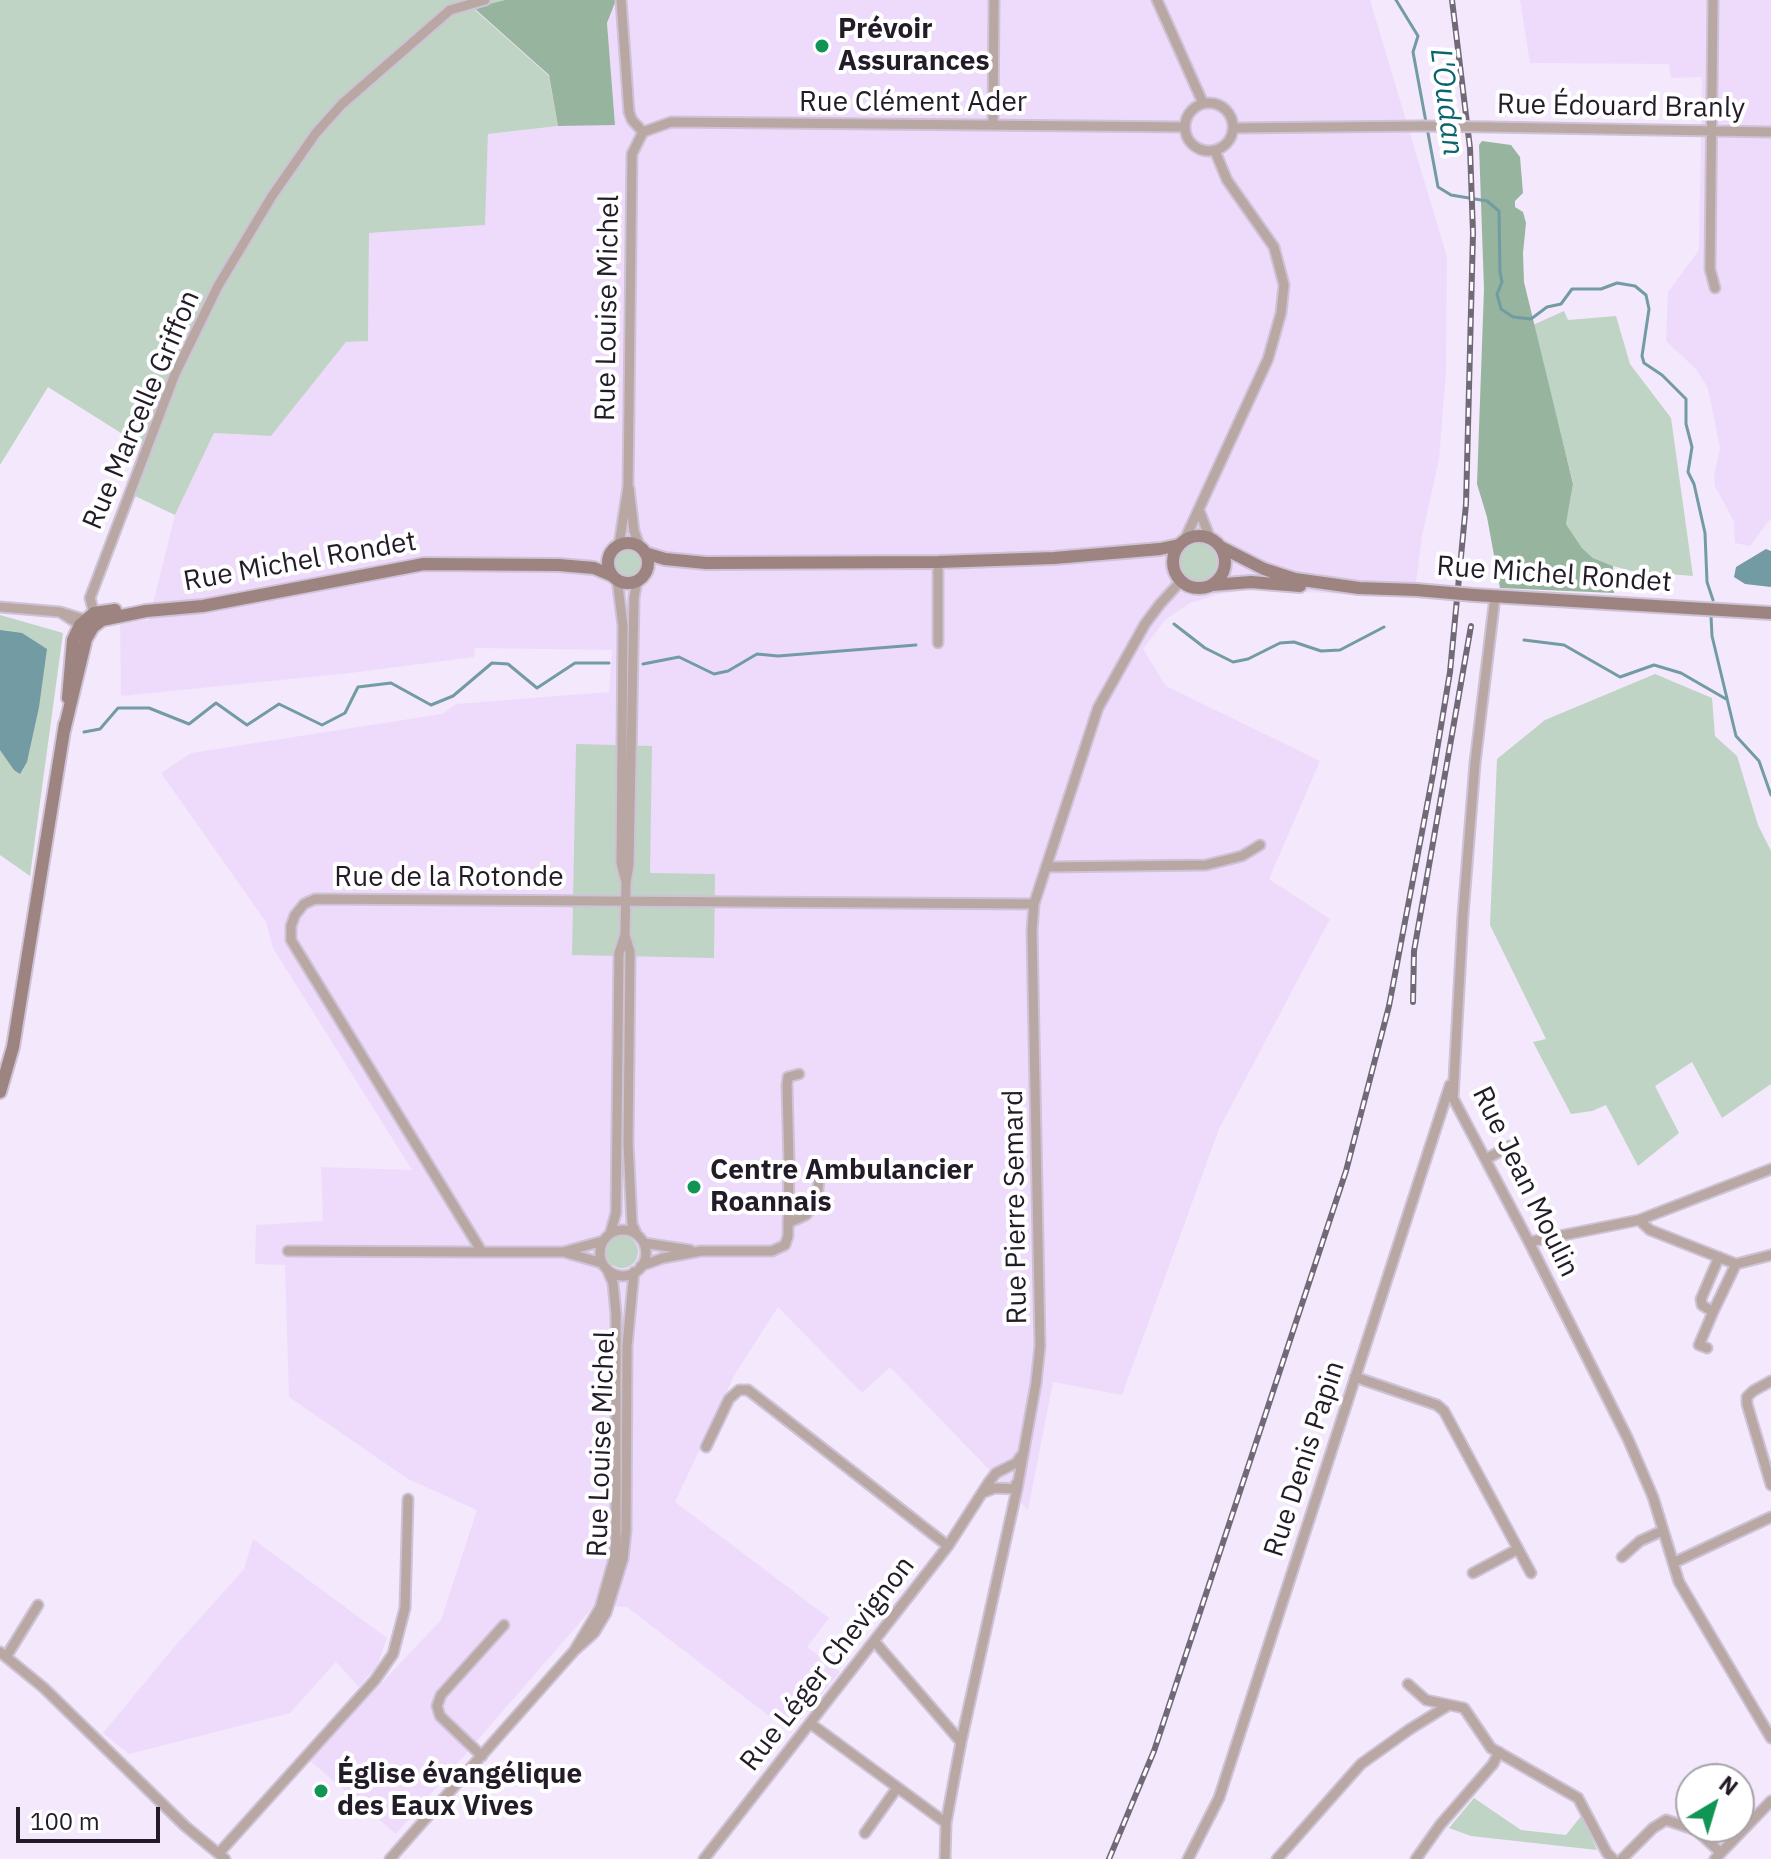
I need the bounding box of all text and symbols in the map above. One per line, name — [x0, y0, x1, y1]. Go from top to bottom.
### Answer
place label: Prévoir Assurances — [838, 13, 990, 79]
marker: Prévoir Assurances — [813, 37, 831, 55]
water label: L'Oudan — [1422, 46, 1470, 158]
street label: Rue Clément Ader — [799, 86, 1027, 120]
street label: Rue Édouard Branly — [1497, 88, 1745, 126]
street label: Rue Louise Michel — [589, 194, 627, 422]
street label: Rue Marcelle Griffon — [76, 285, 208, 535]
street label: Rue Michel Rondet — [181, 525, 419, 599]
street label: Rue Michel Rondet — [1435, 550, 1673, 600]
street label: Rue de la Rotonde — [334, 861, 564, 895]
street label: Rue Jean Moulin — [1464, 1081, 1586, 1283]
street label: Rue Pierre Semard — [997, 1089, 1035, 1325]
place label: Centre Ambulancier Roannais — [710, 1154, 973, 1220]
marker: Centre Ambulancier Roannais — [685, 1178, 703, 1196]
street label: Rue Louise Michel — [581, 1330, 623, 1558]
street label: Rue Denis Papin — [1258, 1357, 1352, 1561]
street label: Rue Léger Chevignon — [734, 1550, 922, 1778]
place label: Église évangélique des Eaux Vives — [337, 1758, 582, 1824]
north arrow — [1675, 1763, 1755, 1843]
text: N — [1714, 1769, 1744, 1802]
marker: Église évangélique des Eaux Vives — [312, 1782, 330, 1800]
scale bar — [20, 1791, 164, 1841]
text: 100 m — [30, 1805, 100, 1837]

